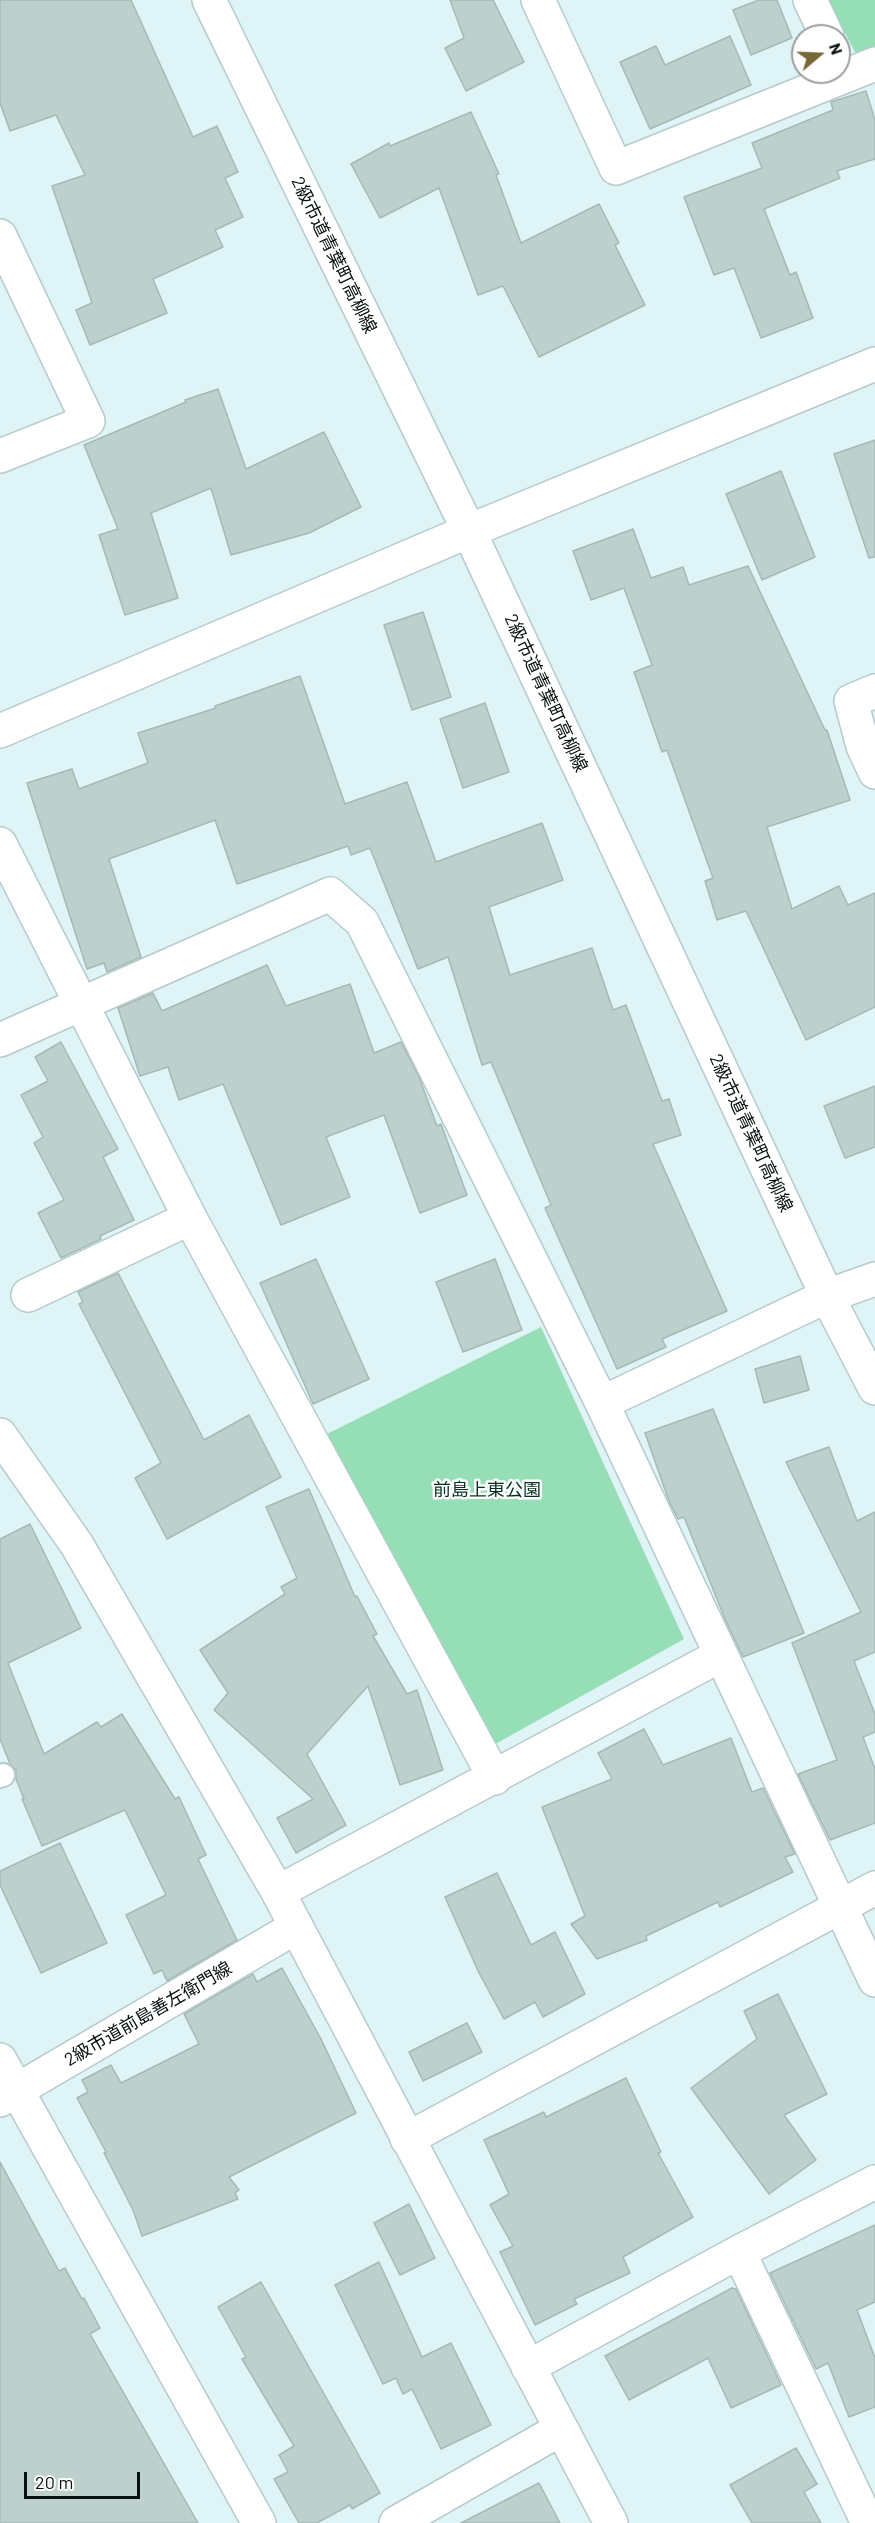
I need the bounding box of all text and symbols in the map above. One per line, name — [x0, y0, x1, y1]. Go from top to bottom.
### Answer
north arrow — [791, 24, 851, 84]
text: N — [826, 40, 847, 57]
street label: 2級市道青葉町高柳線 — [287, 173, 381, 337]
street label: 2級市道青葉町高柳線 — [500, 611, 592, 775]
street label: 2級市道青葉町高柳線 — [705, 1051, 797, 1215]
park label: 前島上東公園 — [433, 1479, 541, 1501]
street label: 2級市道前島善左衛門線 — [60, 1957, 236, 2071]
scale bar — [27, 2460, 142, 2498]
text: 20 m — [35, 2471, 73, 2493]

